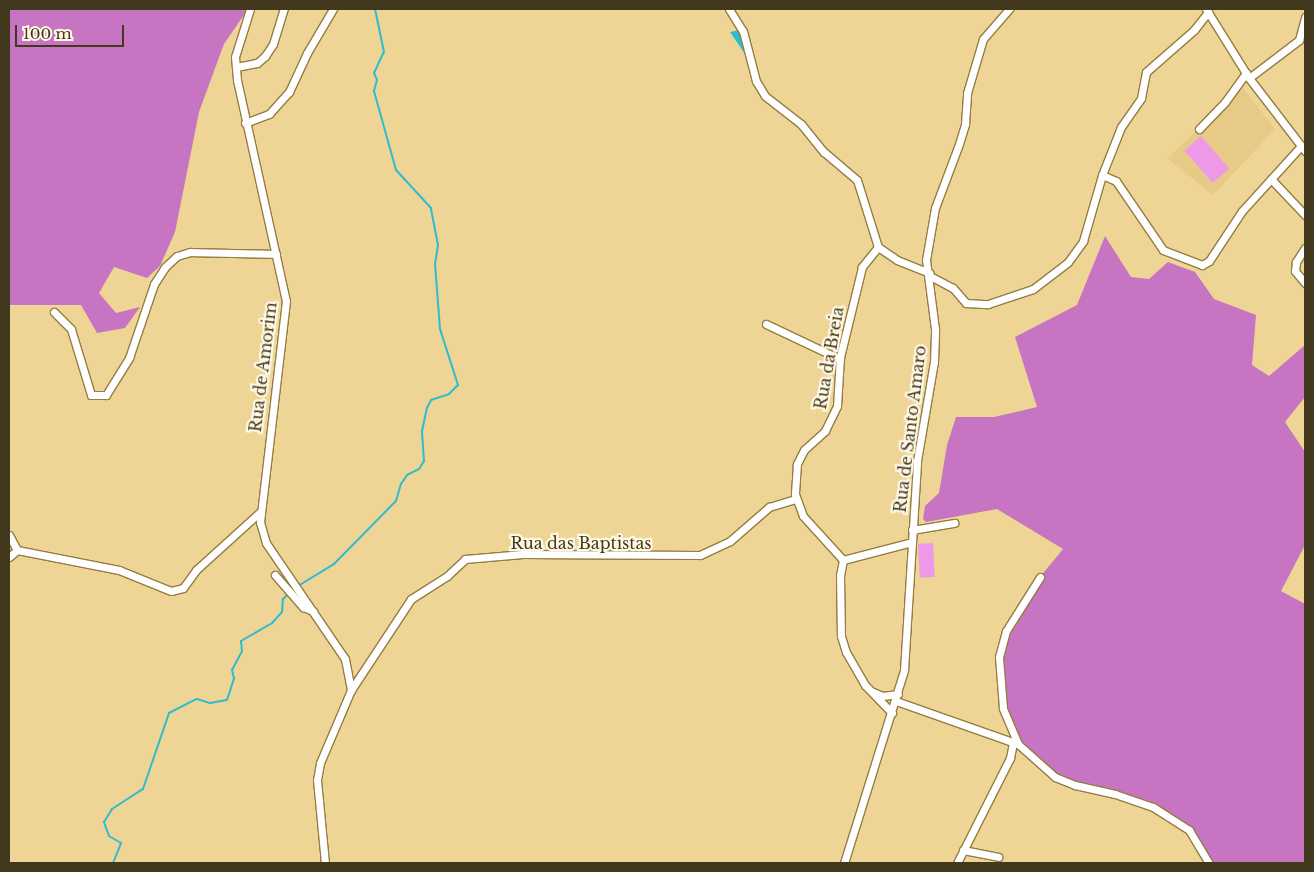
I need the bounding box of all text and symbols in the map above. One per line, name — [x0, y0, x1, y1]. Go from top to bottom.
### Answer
scale bar — [18, 15, 126, 47]
text: 100 m — [23, 24, 72, 43]
street label: Rua de Amorim — [245, 301, 281, 433]
street label: Rua da Breia — [810, 305, 848, 411]
street label: Rua de Santo Amaro — [890, 344, 930, 514]
street label: Rua das Baptistas — [510, 533, 652, 553]

